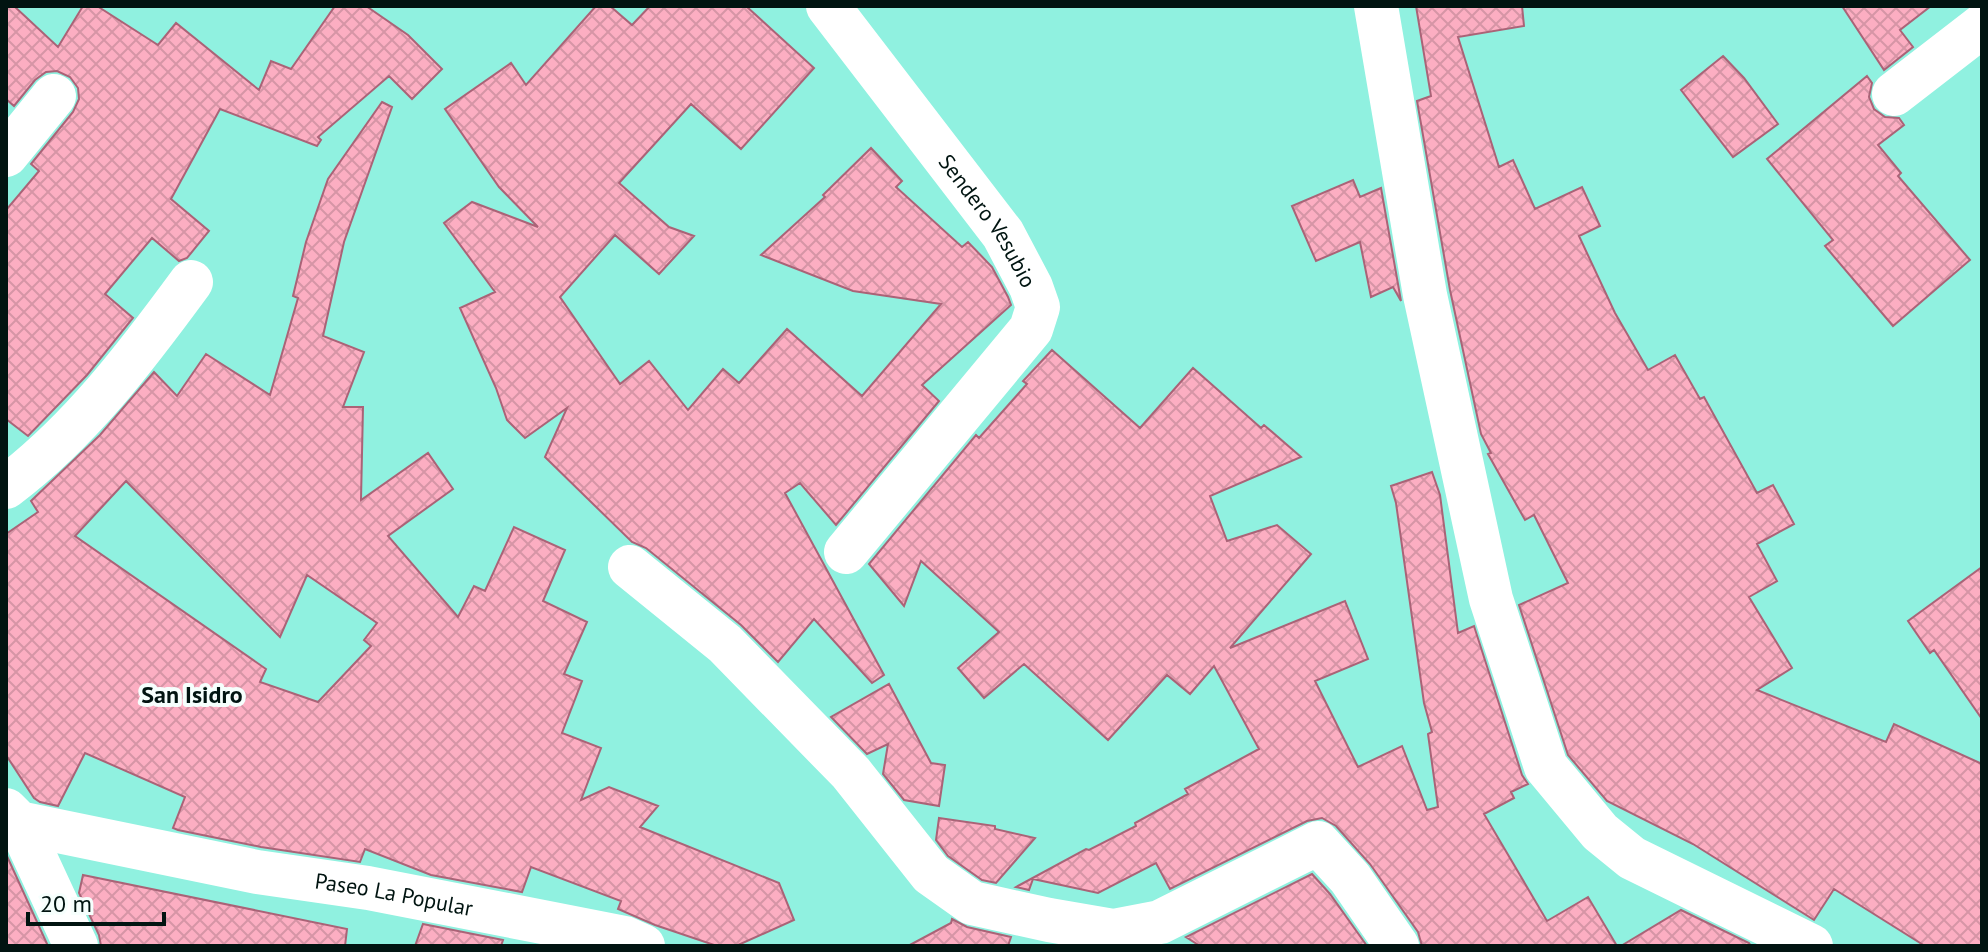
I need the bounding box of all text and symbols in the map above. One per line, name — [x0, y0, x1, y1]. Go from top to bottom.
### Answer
street label: Sendero Vesubio — [933, 148, 1043, 292]
district label: San Isidro — [141, 679, 243, 710]
street label: Paseo La Popular — [313, 867, 476, 922]
scale bar — [28, 876, 164, 926]
text: 20 m — [40, 888, 92, 919]

